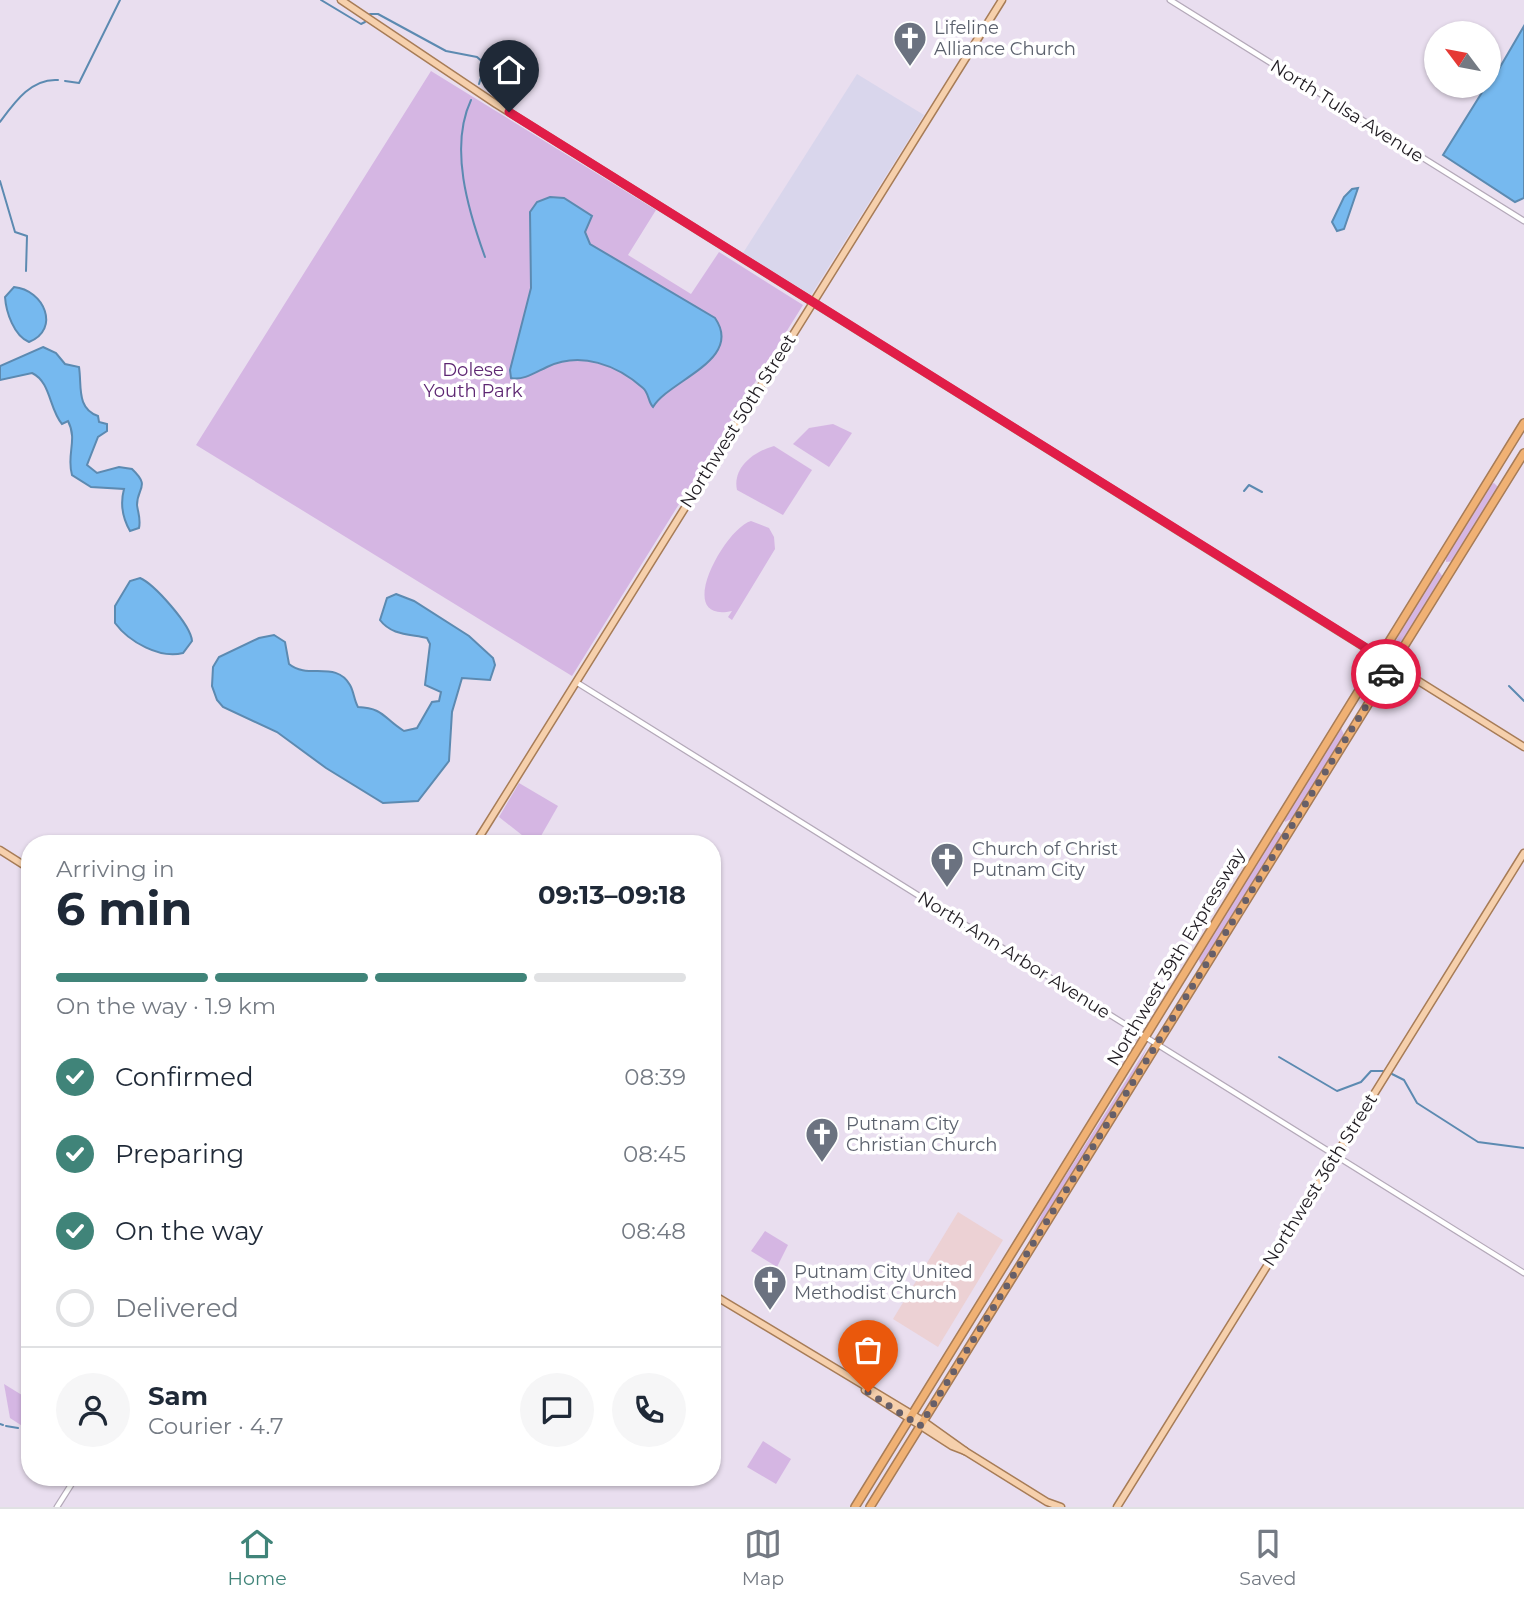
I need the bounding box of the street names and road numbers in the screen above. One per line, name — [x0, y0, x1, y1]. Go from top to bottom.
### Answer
street label: North Tulsa Avenue — [1266, 55, 1428, 167]
street label: Northwest 50th Street — [675, 330, 801, 512]
street label: Northwest 39th Expressway — [1102, 844, 1250, 1070]
street label: North Ann Arbor Avenue — [914, 887, 1114, 1023]
street label: Northwest 36th Street — [1258, 1090, 1382, 1270]

